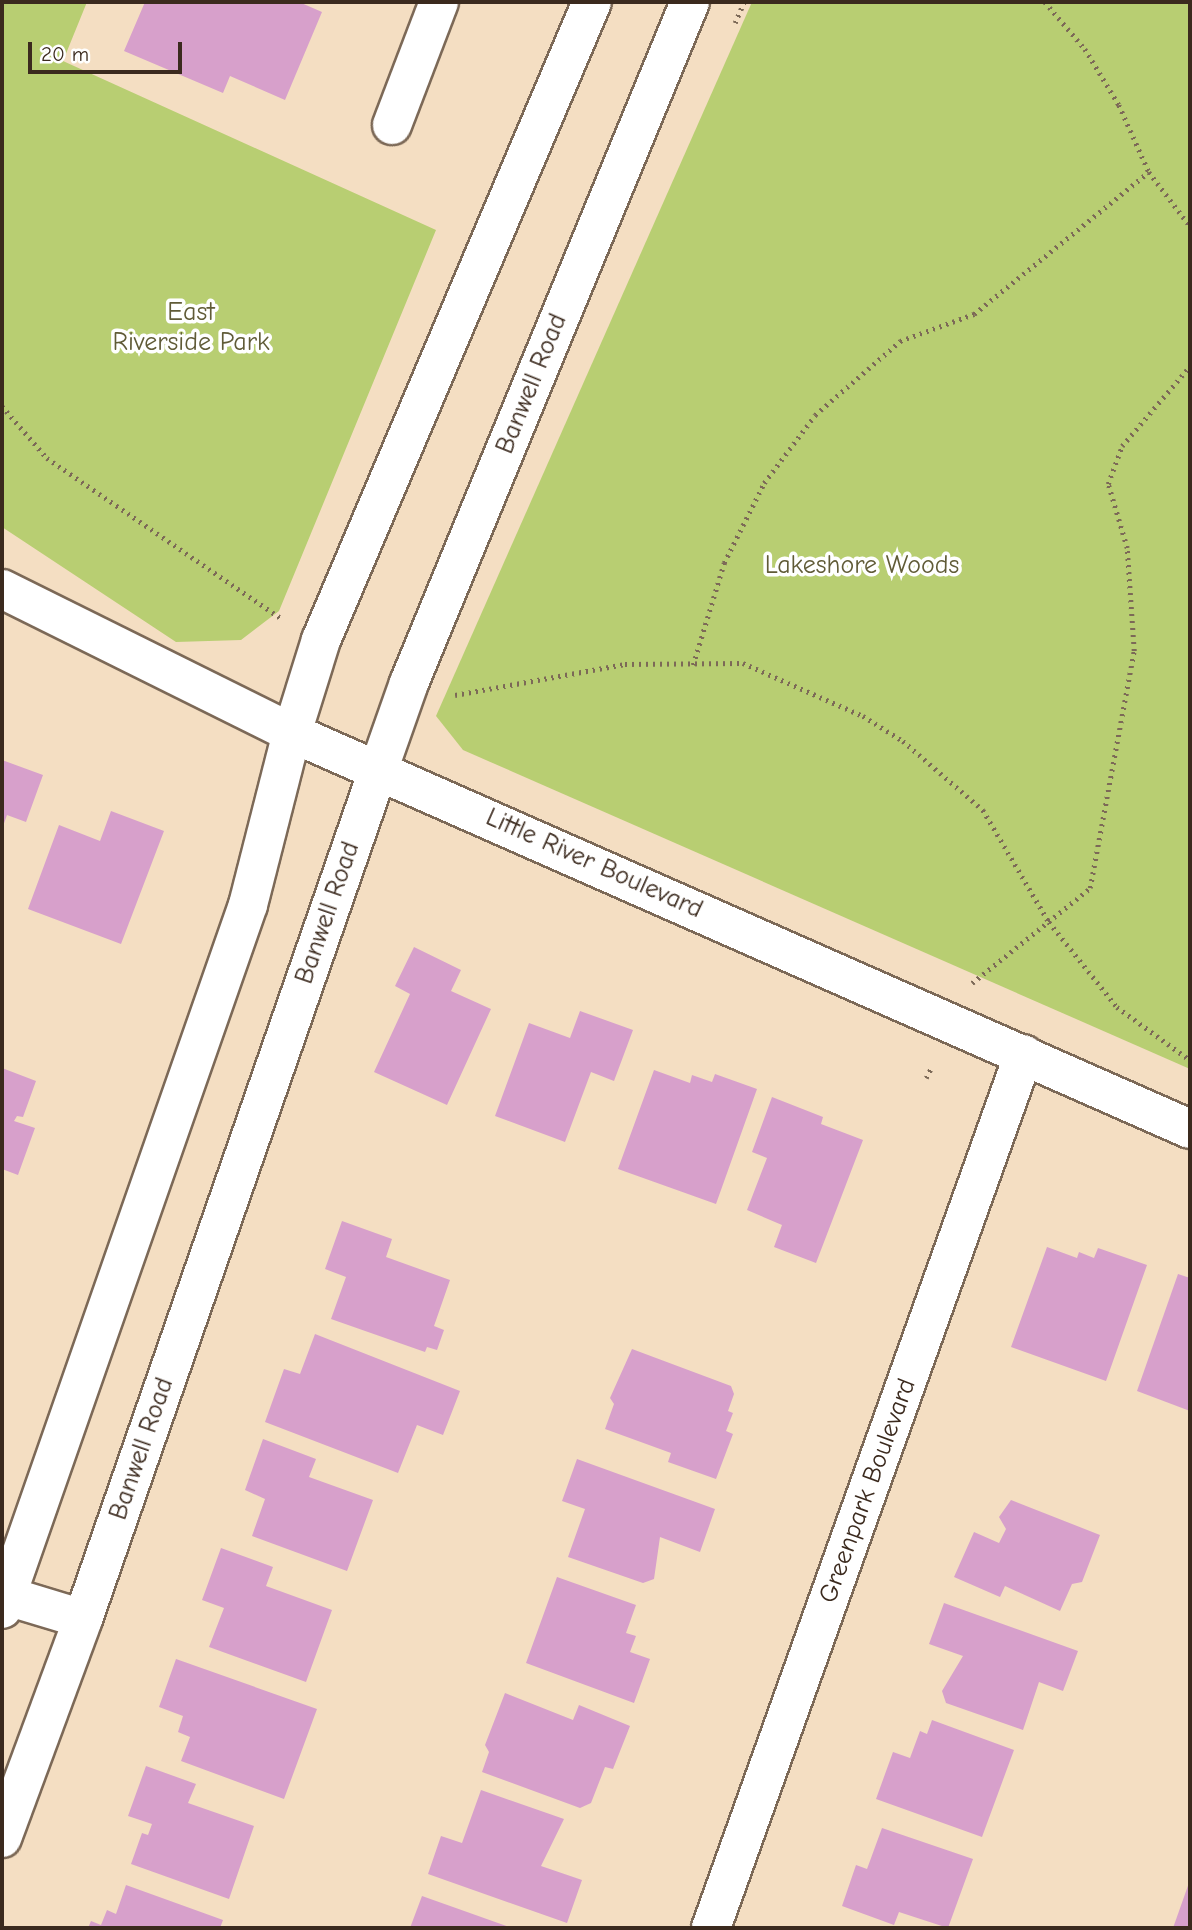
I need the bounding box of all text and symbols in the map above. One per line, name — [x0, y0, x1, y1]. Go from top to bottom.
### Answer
scale bar — [32, 28, 186, 72]
text: 20 m — [41, 42, 89, 66]
park label: East Riverside Park — [112, 297, 270, 358]
street label: Banwell Road — [490, 309, 574, 459]
park label: Lakeshore Woods — [765, 550, 959, 582]
street label: Little River Boulevard — [481, 802, 707, 926]
street label: Banwell Road — [289, 838, 367, 988]
street label: Banwell Road — [103, 1374, 181, 1524]
street label: Greenpark Boulevard — [813, 1374, 923, 1608]

